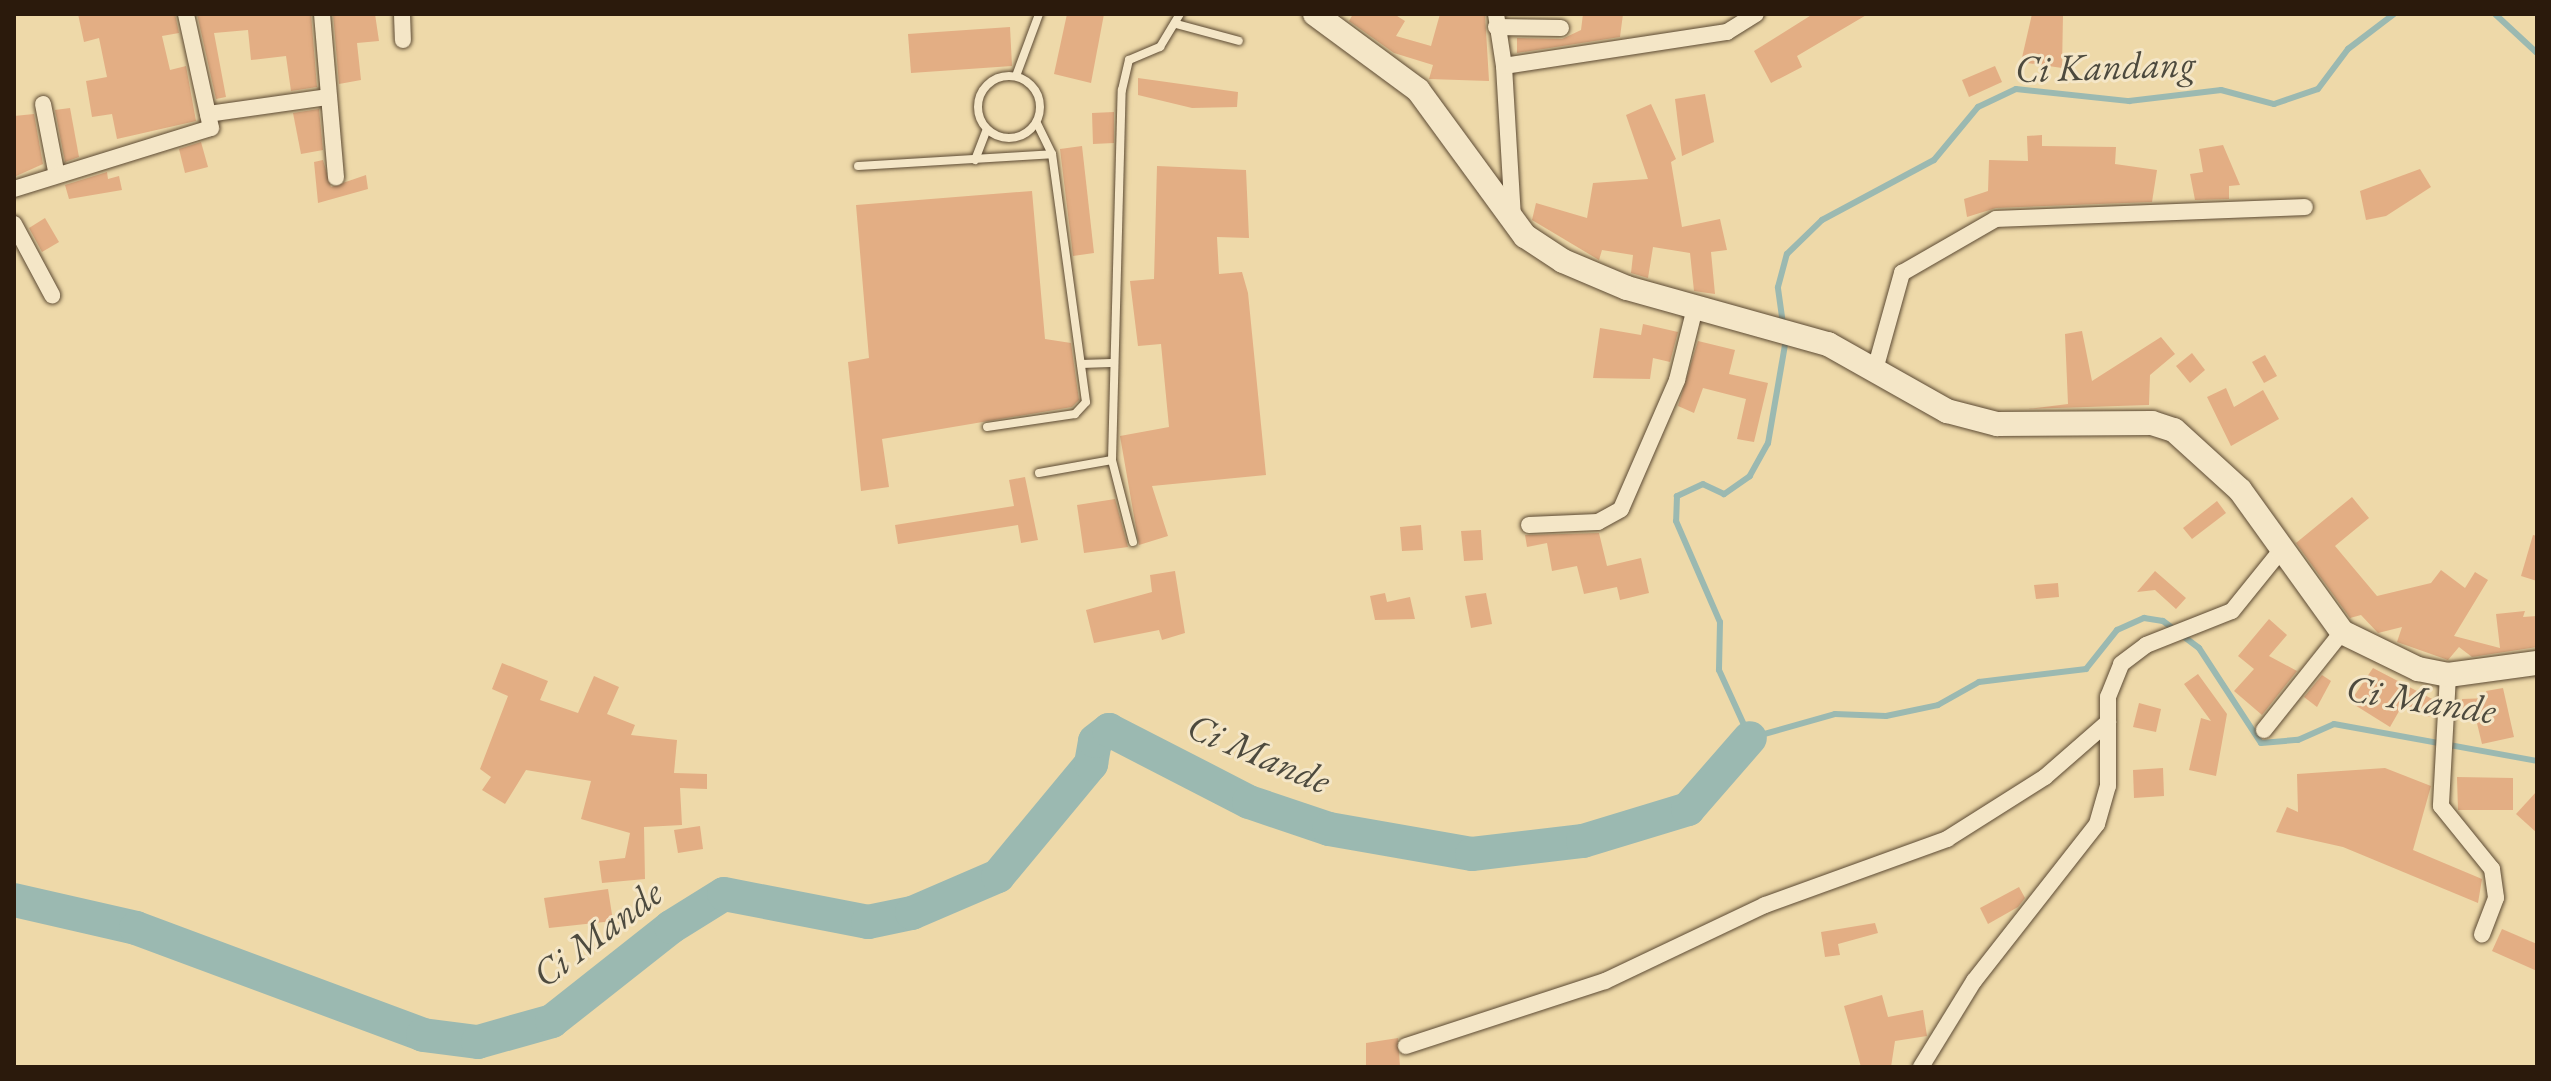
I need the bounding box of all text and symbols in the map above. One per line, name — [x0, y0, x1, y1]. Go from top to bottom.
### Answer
water label: Ci Kandang — [2014, 40, 2196, 92]
water label: Ci Mande — [2343, 665, 2499, 733]
water label: Ci Mande — [1181, 703, 1337, 803]
water label: Ci Mande — [523, 869, 671, 997]

